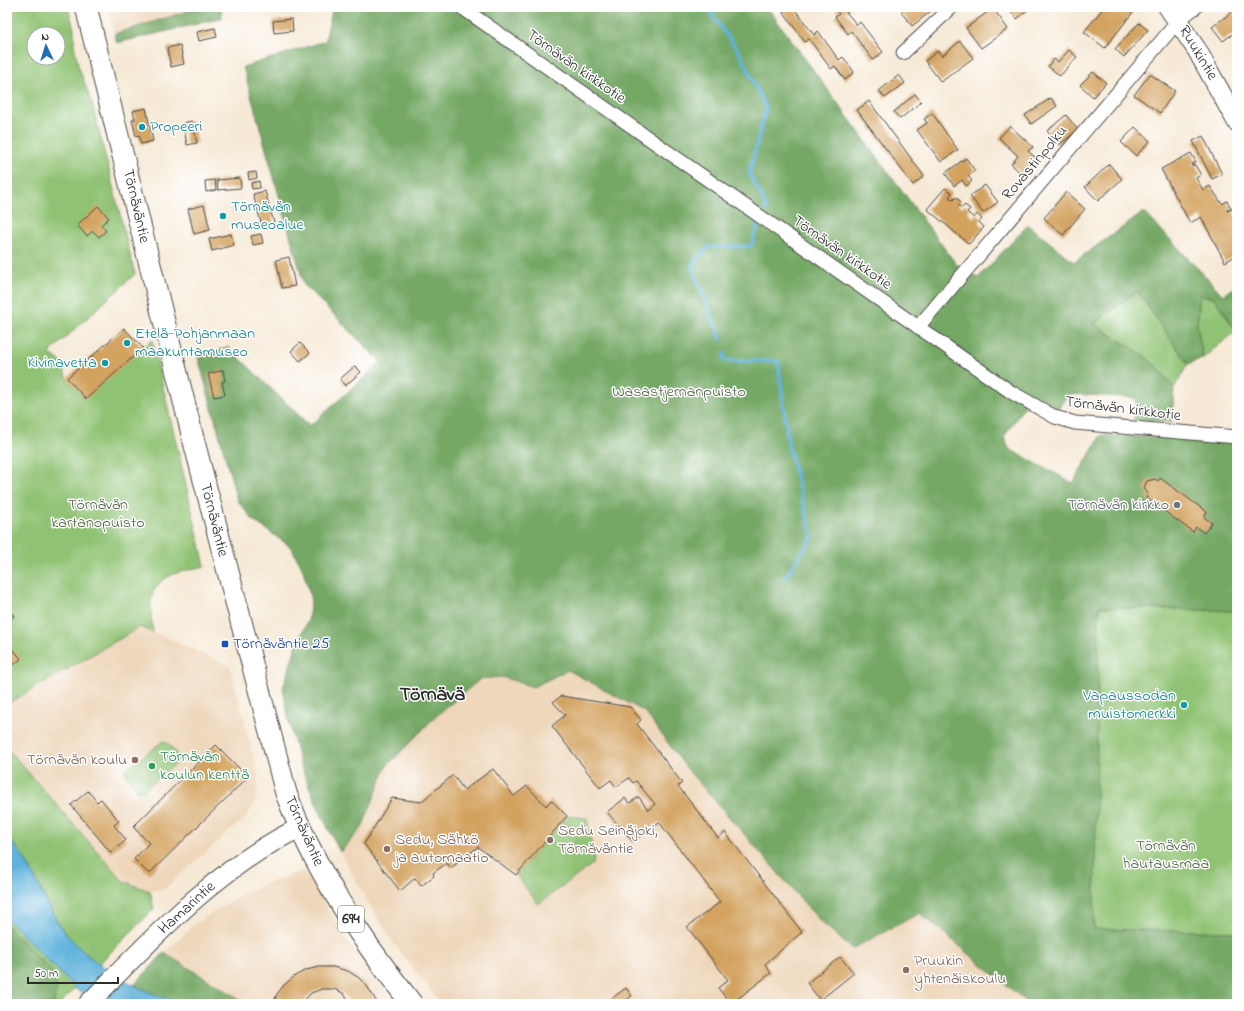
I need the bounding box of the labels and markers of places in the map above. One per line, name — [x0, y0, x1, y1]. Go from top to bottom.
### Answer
place label: Propeeri — [150, 115, 203, 139]
marker: Propeeri — [137, 122, 147, 132]
place label: Törnävän museoalue — [231, 195, 305, 237]
marker: Törnävän museoalue — [218, 211, 228, 221]
place label: Etelä-Pohjanmaan maakuntamuseo — [135, 322, 255, 364]
marker: Etelä-Pohjanmaan maakuntamuseo — [122, 338, 132, 348]
place label: Kivinavetta — [28, 351, 97, 375]
marker: Kivinavetta — [100, 358, 110, 368]
place label: Törnävän kirkko — [1068, 493, 1169, 517]
marker: Törnävän kirkko — [1172, 500, 1182, 510]
place label: Törnäväntie 25 — [233, 632, 329, 656]
marker: Törnäväntie 25 — [220, 639, 230, 649]
place label: Vapaussodan muistomerkki — [1082, 684, 1176, 726]
marker: Vapaussodan muistomerkki — [1179, 700, 1189, 710]
place label: Törnävän koulun kenttä — [160, 745, 249, 787]
place label: Törnävän koulu — [27, 748, 127, 772]
marker: Törnävän koulu — [130, 755, 140, 765]
marker: Törnävän koulun kenttä — [147, 761, 157, 771]
place label: Sedu Seinäjoki, Törnäväntie — [558, 819, 658, 861]
place label: Sedu, Sähkö ja automaatio — [393, 828, 489, 870]
marker: Sedu Seinäjoki, Törnäväntie — [545, 835, 555, 845]
marker: Sedu, Sähkö ja automaatio — [382, 844, 392, 854]
place label: Pruukin yhtenäiskoulu — [914, 949, 1006, 991]
marker: Pruukin yhtenäiskoulu — [901, 965, 911, 975]

